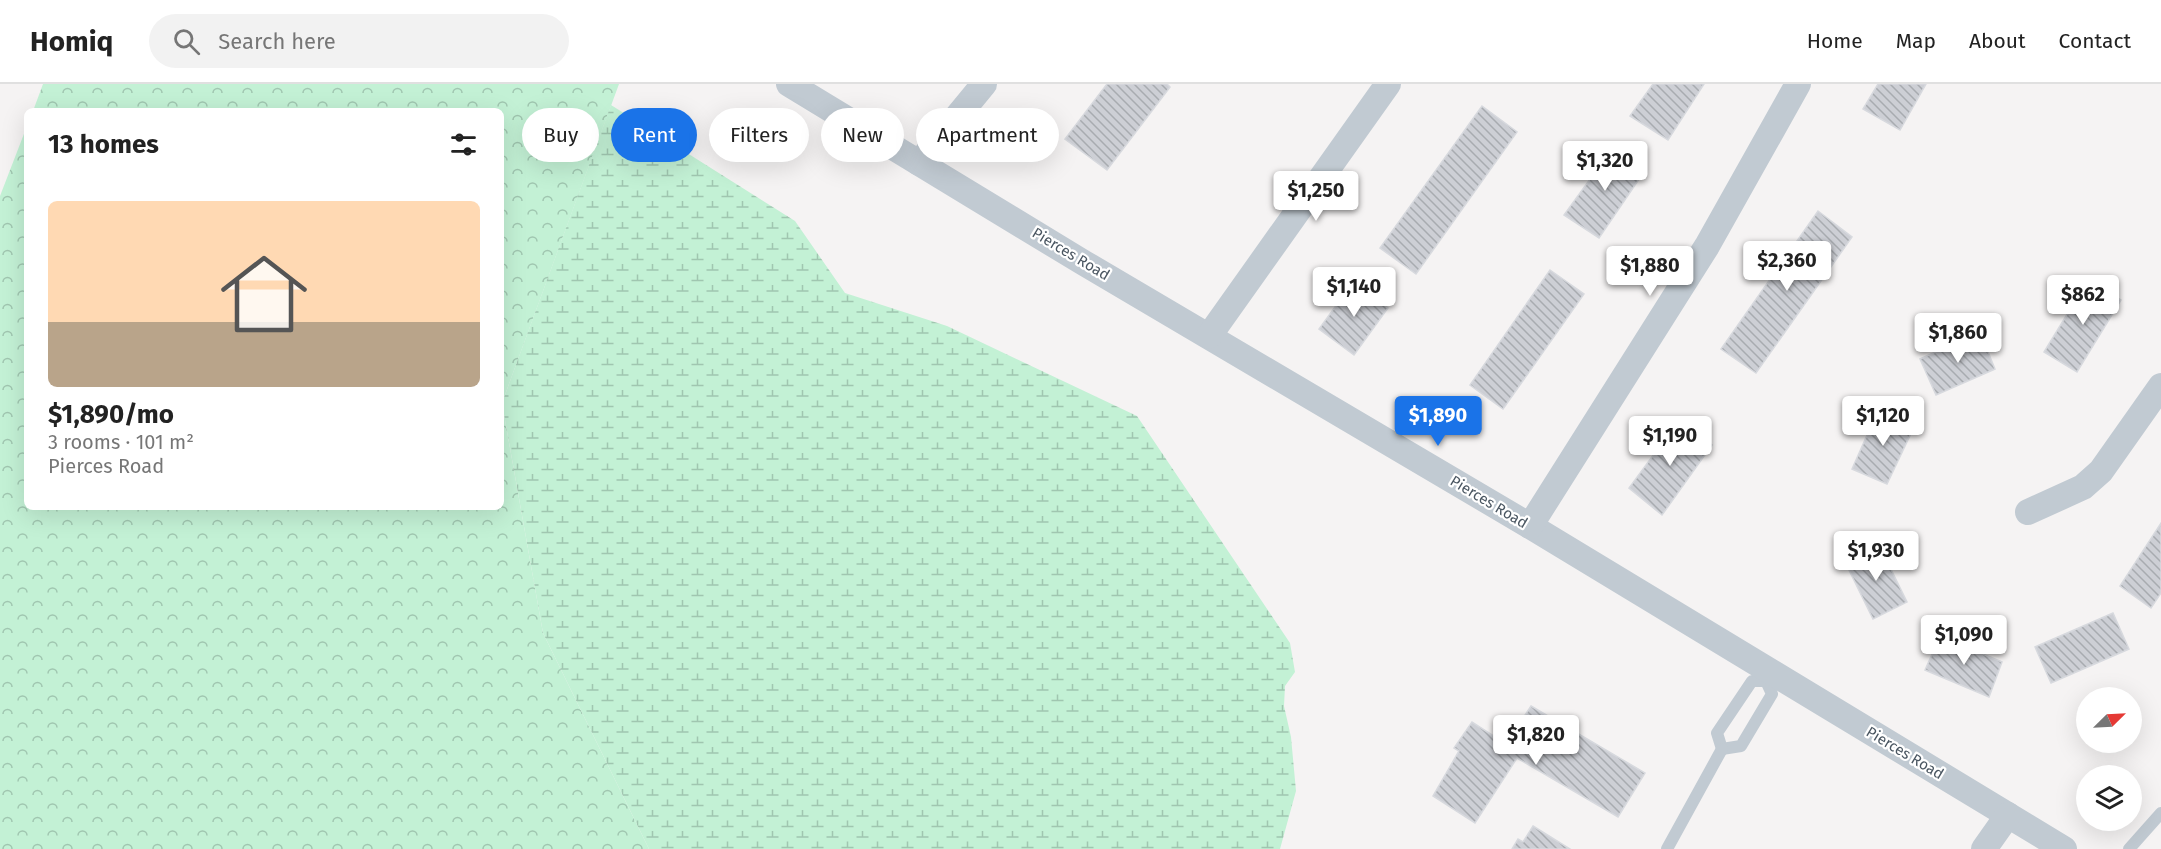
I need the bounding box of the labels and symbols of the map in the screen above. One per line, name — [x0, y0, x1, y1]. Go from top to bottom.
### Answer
pin: $1,320 — [1556, 141, 1654, 192]
pin: $1,250 — [1267, 171, 1365, 222]
street label: Pierces Road — [1029, 224, 1113, 284]
pin: $2,360 — [1738, 241, 1836, 292]
pin: $1,880 — [1601, 246, 1699, 297]
pin: $1,140 — [1305, 267, 1403, 318]
pin: $862 — [2047, 275, 2119, 326]
pin: $1,860 — [1909, 313, 2007, 364]
pin: $1,890 — [1389, 396, 1487, 447]
pin: $1,120 — [1834, 396, 1932, 447]
pin: $1,190 — [1621, 416, 1719, 467]
street label: Pierces Road — [1447, 472, 1531, 532]
pin: $1,930 — [1827, 531, 1925, 582]
pin: $1,090 — [1915, 615, 2013, 666]
north arrow — [2076, 687, 2142, 753]
pin: $1,820 — [1487, 715, 1585, 766]
street label: Pierces Road — [1863, 723, 1947, 783]

